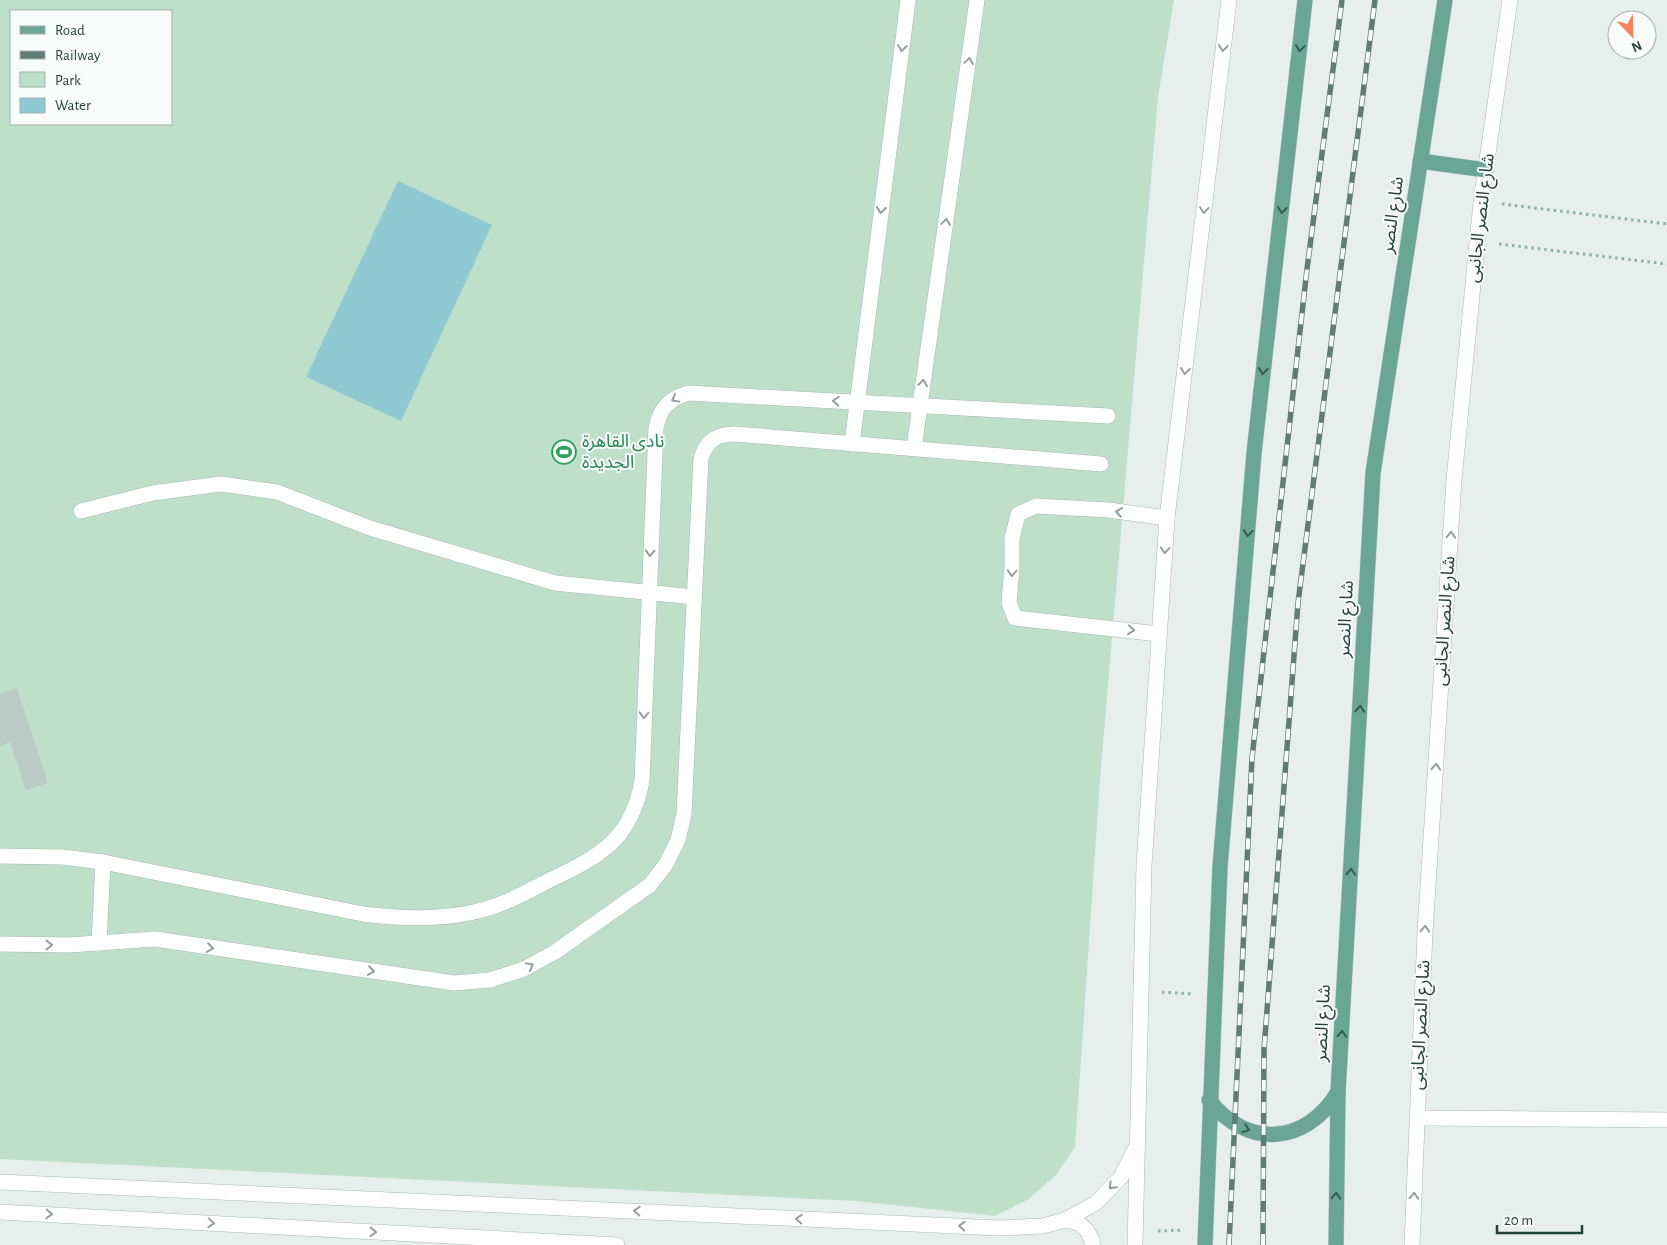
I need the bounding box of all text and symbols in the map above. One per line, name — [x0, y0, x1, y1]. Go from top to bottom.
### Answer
legend — [10, 10, 172, 125]
north arrow — [1607, 10, 1657, 60]
text: Road — [55, 23, 85, 38]
text: N — [1629, 38, 1644, 54]
one-way arrow — [897, 45, 908, 53]
one-way arrow — [1218, 45, 1229, 53]
one-way arrow — [1295, 45, 1306, 53]
text: Railway — [55, 48, 101, 63]
one-way arrow — [963, 57, 973, 65]
text: Park — [55, 73, 81, 88]
text: Water — [55, 98, 91, 113]
street label: شارع النصر الجانبى — [1464, 152, 1502, 284]
street label: شارع النصر — [1379, 175, 1411, 256]
one-way arrow — [876, 206, 887, 214]
one-way arrow — [1199, 206, 1210, 214]
one-way arrow — [1277, 206, 1288, 214]
one-way arrow — [940, 218, 951, 226]
one-way arrow — [1180, 367, 1191, 375]
one-way arrow — [1258, 368, 1269, 376]
one-way arrow — [917, 378, 928, 386]
one-way arrow — [672, 393, 681, 403]
one-way arrow — [832, 396, 840, 407]
place label: نادى القاهرة الجديدة — [582, 433, 664, 472]
sports icon: نادى القاهرة الجديدة — [551, 439, 577, 465]
one-way arrow — [1114, 507, 1122, 518]
one-way arrow — [1242, 529, 1253, 537]
one-way arrow — [1445, 531, 1456, 539]
one-way arrow — [1159, 546, 1170, 554]
one-way arrow — [645, 549, 656, 557]
street label: شارع النصر الجانبى — [1431, 555, 1463, 687]
one-way arrow — [1006, 569, 1017, 577]
street label: شارع النصر — [1335, 580, 1361, 659]
one-way arrow — [1127, 624, 1135, 635]
one-way arrow — [1355, 705, 1366, 713]
one-way arrow — [639, 712, 650, 720]
one-way arrow — [1430, 763, 1441, 771]
one-way arrow — [1345, 867, 1356, 875]
one-way arrow — [1420, 925, 1431, 933]
one-way arrow — [45, 940, 53, 950]
one-way arrow — [206, 942, 214, 953]
street label: شارع النصر الجانبى — [1409, 959, 1437, 1091]
one-way arrow — [525, 962, 534, 972]
one-way arrow — [367, 965, 375, 976]
street label: شارع النصر — [1312, 984, 1338, 1063]
one-way arrow — [1336, 1030, 1347, 1038]
one-way arrow — [1241, 1123, 1250, 1133]
one-way arrow — [1109, 1181, 1118, 1190]
one-way arrow — [1331, 1192, 1342, 1200]
one-way arrow — [1408, 1192, 1419, 1200]
scale bar — [1497, 1202, 1582, 1234]
one-way arrow — [633, 1206, 641, 1217]
one-way arrow — [45, 1209, 53, 1220]
one-way arrow — [795, 1213, 803, 1224]
text: 20 m — [1504, 1213, 1533, 1228]
one-way arrow — [207, 1218, 215, 1229]
one-way arrow — [957, 1221, 965, 1232]
one-way arrow — [369, 1226, 377, 1237]

